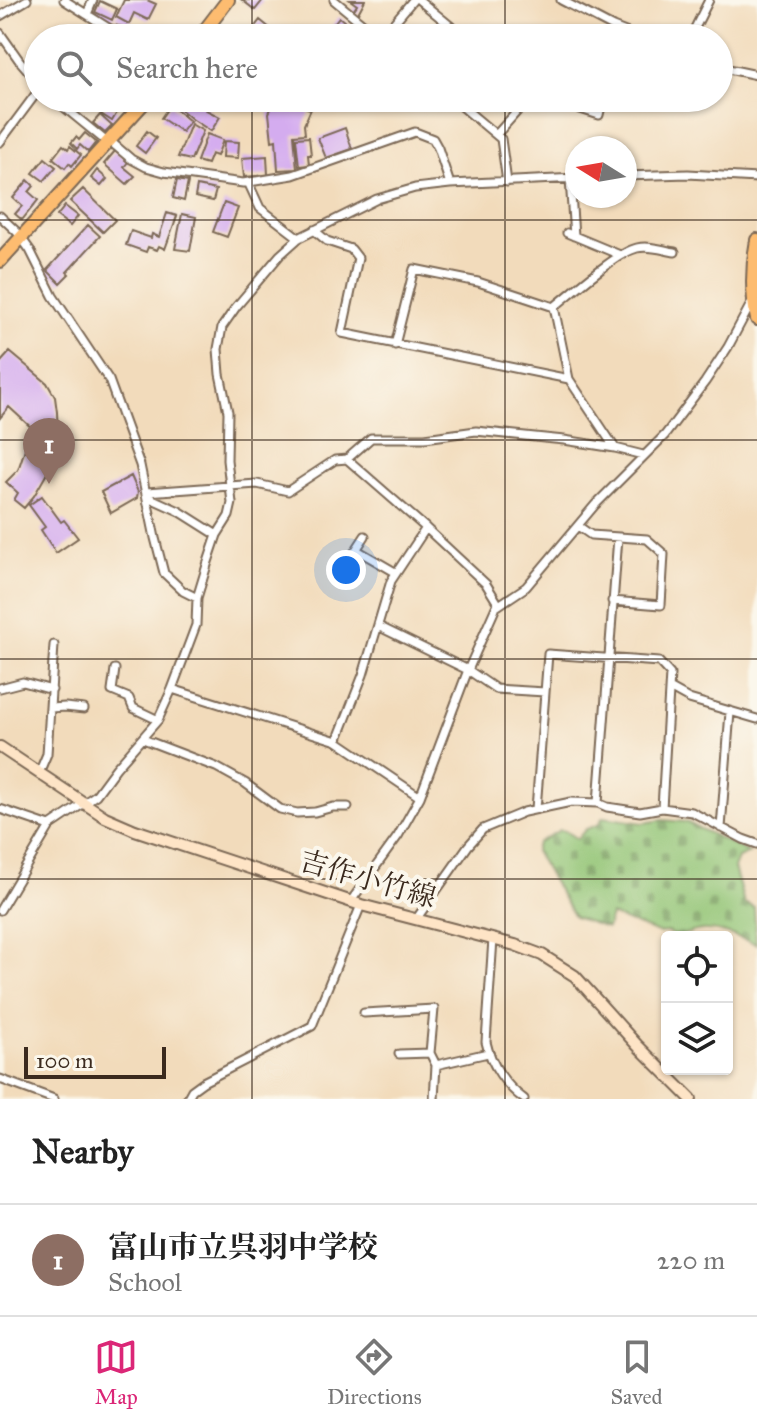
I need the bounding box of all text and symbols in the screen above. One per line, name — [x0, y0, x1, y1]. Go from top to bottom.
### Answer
search box — [24, 24, 733, 112]
icon: search — [52, 46, 96, 90]
text: Search here — [116, 50, 258, 86]
north arrow — [565, 136, 637, 208]
pin: 1 — [23, 418, 75, 484]
your location — [326, 550, 366, 590]
street label: 吉作小竹線 — [296, 843, 440, 915]
map controls — [661, 931, 733, 1075]
button: locate — [661, 931, 733, 1003]
button: layers — [661, 1003, 733, 1075]
scale bar — [24, 1043, 166, 1079]
text: 100 m — [36, 1047, 93, 1074]
text: Nearby — [32, 1131, 134, 1172]
text: 富山市立呉羽中学校 — [108, 1229, 378, 1265]
text: 1 — [53, 1244, 63, 1276]
text: 220 m — [657, 1244, 725, 1276]
text: School — [108, 1266, 182, 1298]
tab: Map — [94, 1335, 138, 1410]
tab: Directions — [327, 1335, 422, 1410]
tab: Saved — [610, 1335, 663, 1410]

